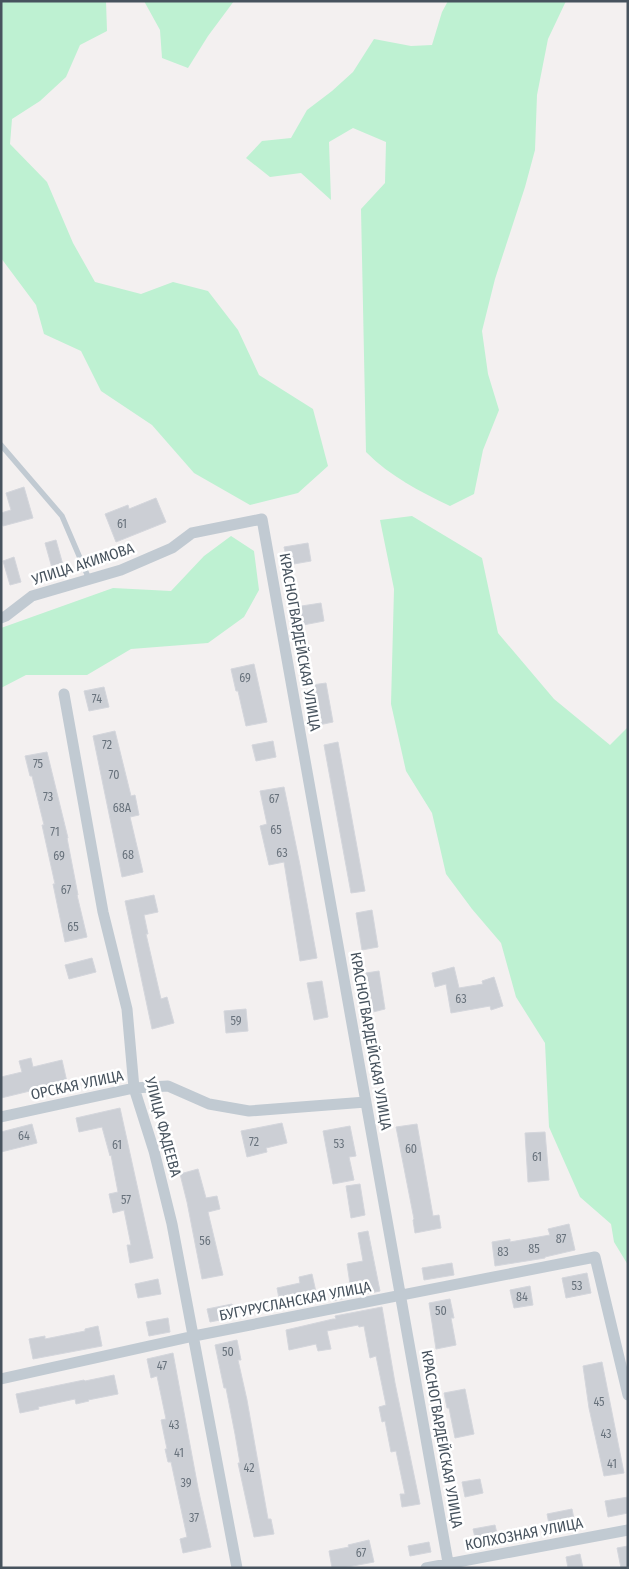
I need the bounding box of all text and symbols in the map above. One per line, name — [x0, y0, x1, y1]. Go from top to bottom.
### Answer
house number: 61 — [117, 517, 127, 531]
street label: УЛИЦА АКИМОВА — [29, 539, 136, 589]
street label: КРАСНОГВАРДЕЙСКАЯ УЛИЦА — [275, 552, 325, 732]
house number: 69 — [239, 671, 251, 685]
house number: 74 — [92, 692, 102, 706]
house number: 72 — [102, 738, 112, 752]
house number: 75 — [33, 757, 44, 771]
house number: 70 — [109, 768, 119, 782]
house number: 73 — [43, 790, 53, 804]
house number: 67 — [269, 792, 279, 806]
house number: 68А — [113, 801, 132, 815]
house number: 65 — [270, 823, 282, 837]
house number: 71 — [50, 825, 60, 839]
house number: 63 — [276, 846, 288, 860]
house number: 68 — [122, 848, 134, 862]
house number: 69 — [53, 849, 65, 863]
house number: 67 — [61, 883, 71, 897]
house number: 65 — [67, 920, 79, 934]
street label: КРАСНОГВАРДЕЙСКАЯ УЛИЦА — [346, 951, 396, 1131]
house number: 63 — [455, 992, 467, 1006]
house number: 59 — [230, 1014, 242, 1028]
street label: ОРСКАЯ УЛИЦА — [29, 1066, 125, 1104]
street label: УЛИЦА ФАДЕЕВА — [141, 1074, 185, 1179]
house number: 64 — [18, 1129, 30, 1143]
house number: 72 — [249, 1135, 259, 1149]
house number: 53 — [334, 1137, 344, 1151]
house number: 61 — [112, 1138, 122, 1152]
house number: 60 — [405, 1142, 417, 1156]
house number: 61 — [532, 1150, 542, 1164]
house number: 57 — [121, 1193, 131, 1207]
house number: 87 — [556, 1232, 566, 1246]
house number: 56 — [199, 1234, 211, 1248]
house number: 85 — [528, 1242, 540, 1256]
house number: 83 — [497, 1245, 509, 1259]
street label: БУГУРУСЛАНСКАЯ УЛИЦА — [218, 1277, 373, 1325]
house number: 53 — [572, 1279, 582, 1293]
house number: 84 — [516, 1290, 528, 1304]
house number: 50 — [435, 1304, 447, 1318]
house number: 50 — [222, 1345, 234, 1359]
street label: КРАСНОГВАРДЕЙСКАЯ УЛИЦА — [417, 1349, 467, 1529]
house number: 47 — [157, 1359, 167, 1373]
house number: 45 — [593, 1395, 605, 1409]
house number: 43 — [168, 1418, 180, 1432]
house number: 43 — [600, 1427, 612, 1441]
house number: 41 — [174, 1446, 184, 1460]
house number: 41 — [607, 1457, 617, 1471]
house number: 42 — [244, 1461, 254, 1475]
house number: 39 — [180, 1476, 192, 1490]
house number: 37 — [189, 1511, 199, 1525]
street label: КОЛХОЗНАЯ УЛИЦА — [464, 1514, 585, 1554]
house number: 67 — [356, 1546, 366, 1560]

